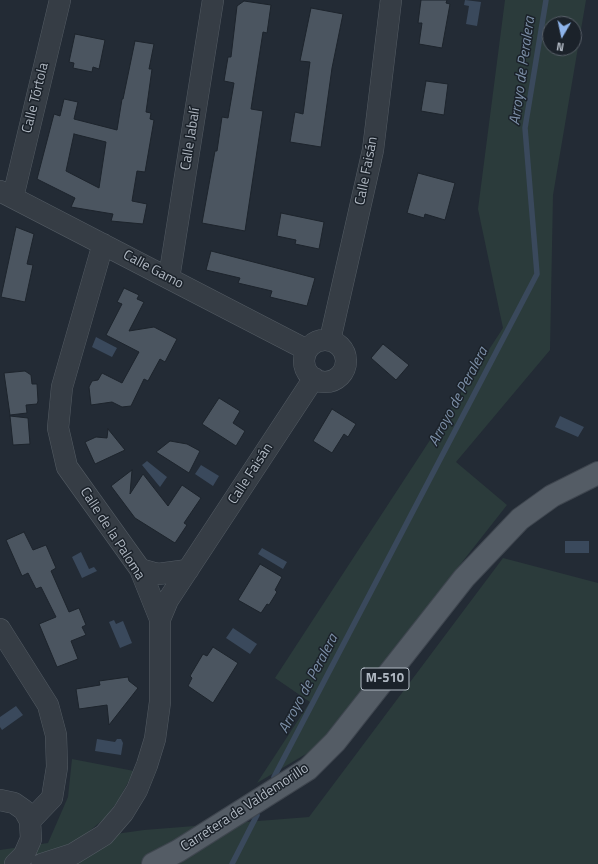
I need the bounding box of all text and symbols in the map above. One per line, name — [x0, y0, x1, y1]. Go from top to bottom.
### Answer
water label: Arroyo de Peralera — [506, 16, 540, 126]
north arrow — [542, 16, 582, 56]
text: N — [555, 38, 565, 55]
street label: Calle Tórtola — [19, 61, 53, 135]
street label: Calle Jabalí — [178, 107, 204, 171]
street label: Calle Faisán — [352, 135, 382, 207]
street label: Calle Gamo — [120, 247, 186, 293]
water label: Arroyo de Peralera — [425, 345, 493, 449]
street label: Calle Faisán — [225, 440, 277, 508]
street label: Calle de la Paloma — [76, 485, 148, 583]
water label: Arroyo de Peralera — [275, 632, 343, 736]
road number: M-510 — [361, 668, 409, 690]
street label: Carretera de Valdemorillo — [178, 760, 312, 856]

